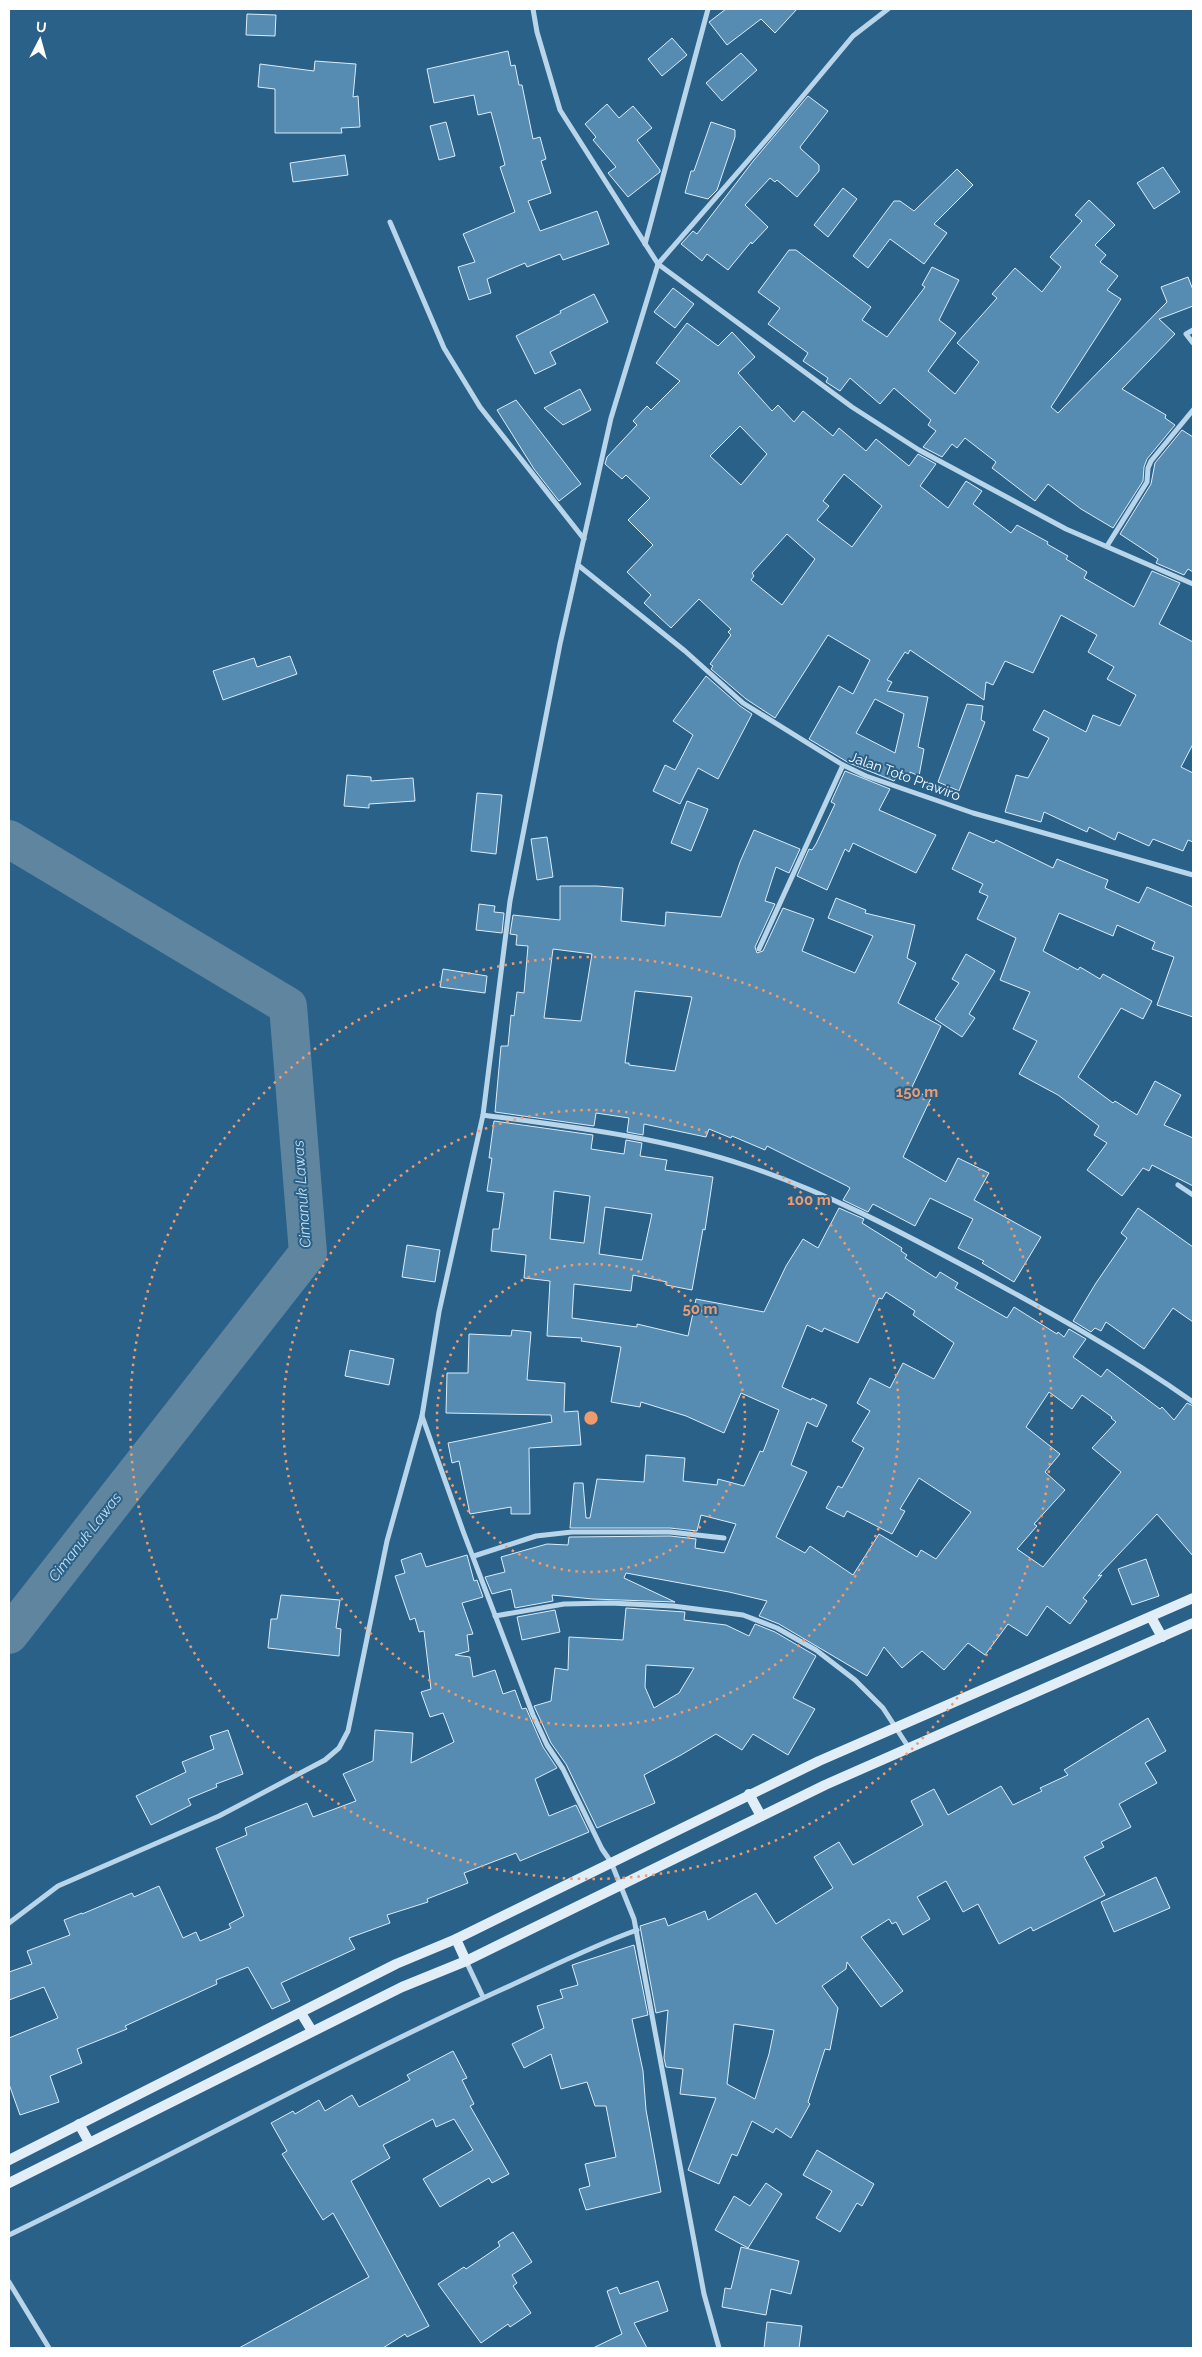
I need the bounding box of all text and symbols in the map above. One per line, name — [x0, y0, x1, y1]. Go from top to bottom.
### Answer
north arrow — [15, 15, 65, 65]
text: U — [35, 19, 47, 36]
street label: Jalan Toto Prawiro — [847, 748, 963, 804]
text: 150 m — [896, 1083, 938, 1101]
water label: Cimanuk Lawas — [289, 1139, 315, 1249]
text: 100 m — [787, 1191, 831, 1209]
text: 50 m — [682, 1300, 718, 1318]
centre of rings — [582, 1409, 600, 1427]
water label: Cimanuk Lawas — [45, 1489, 125, 1585]

